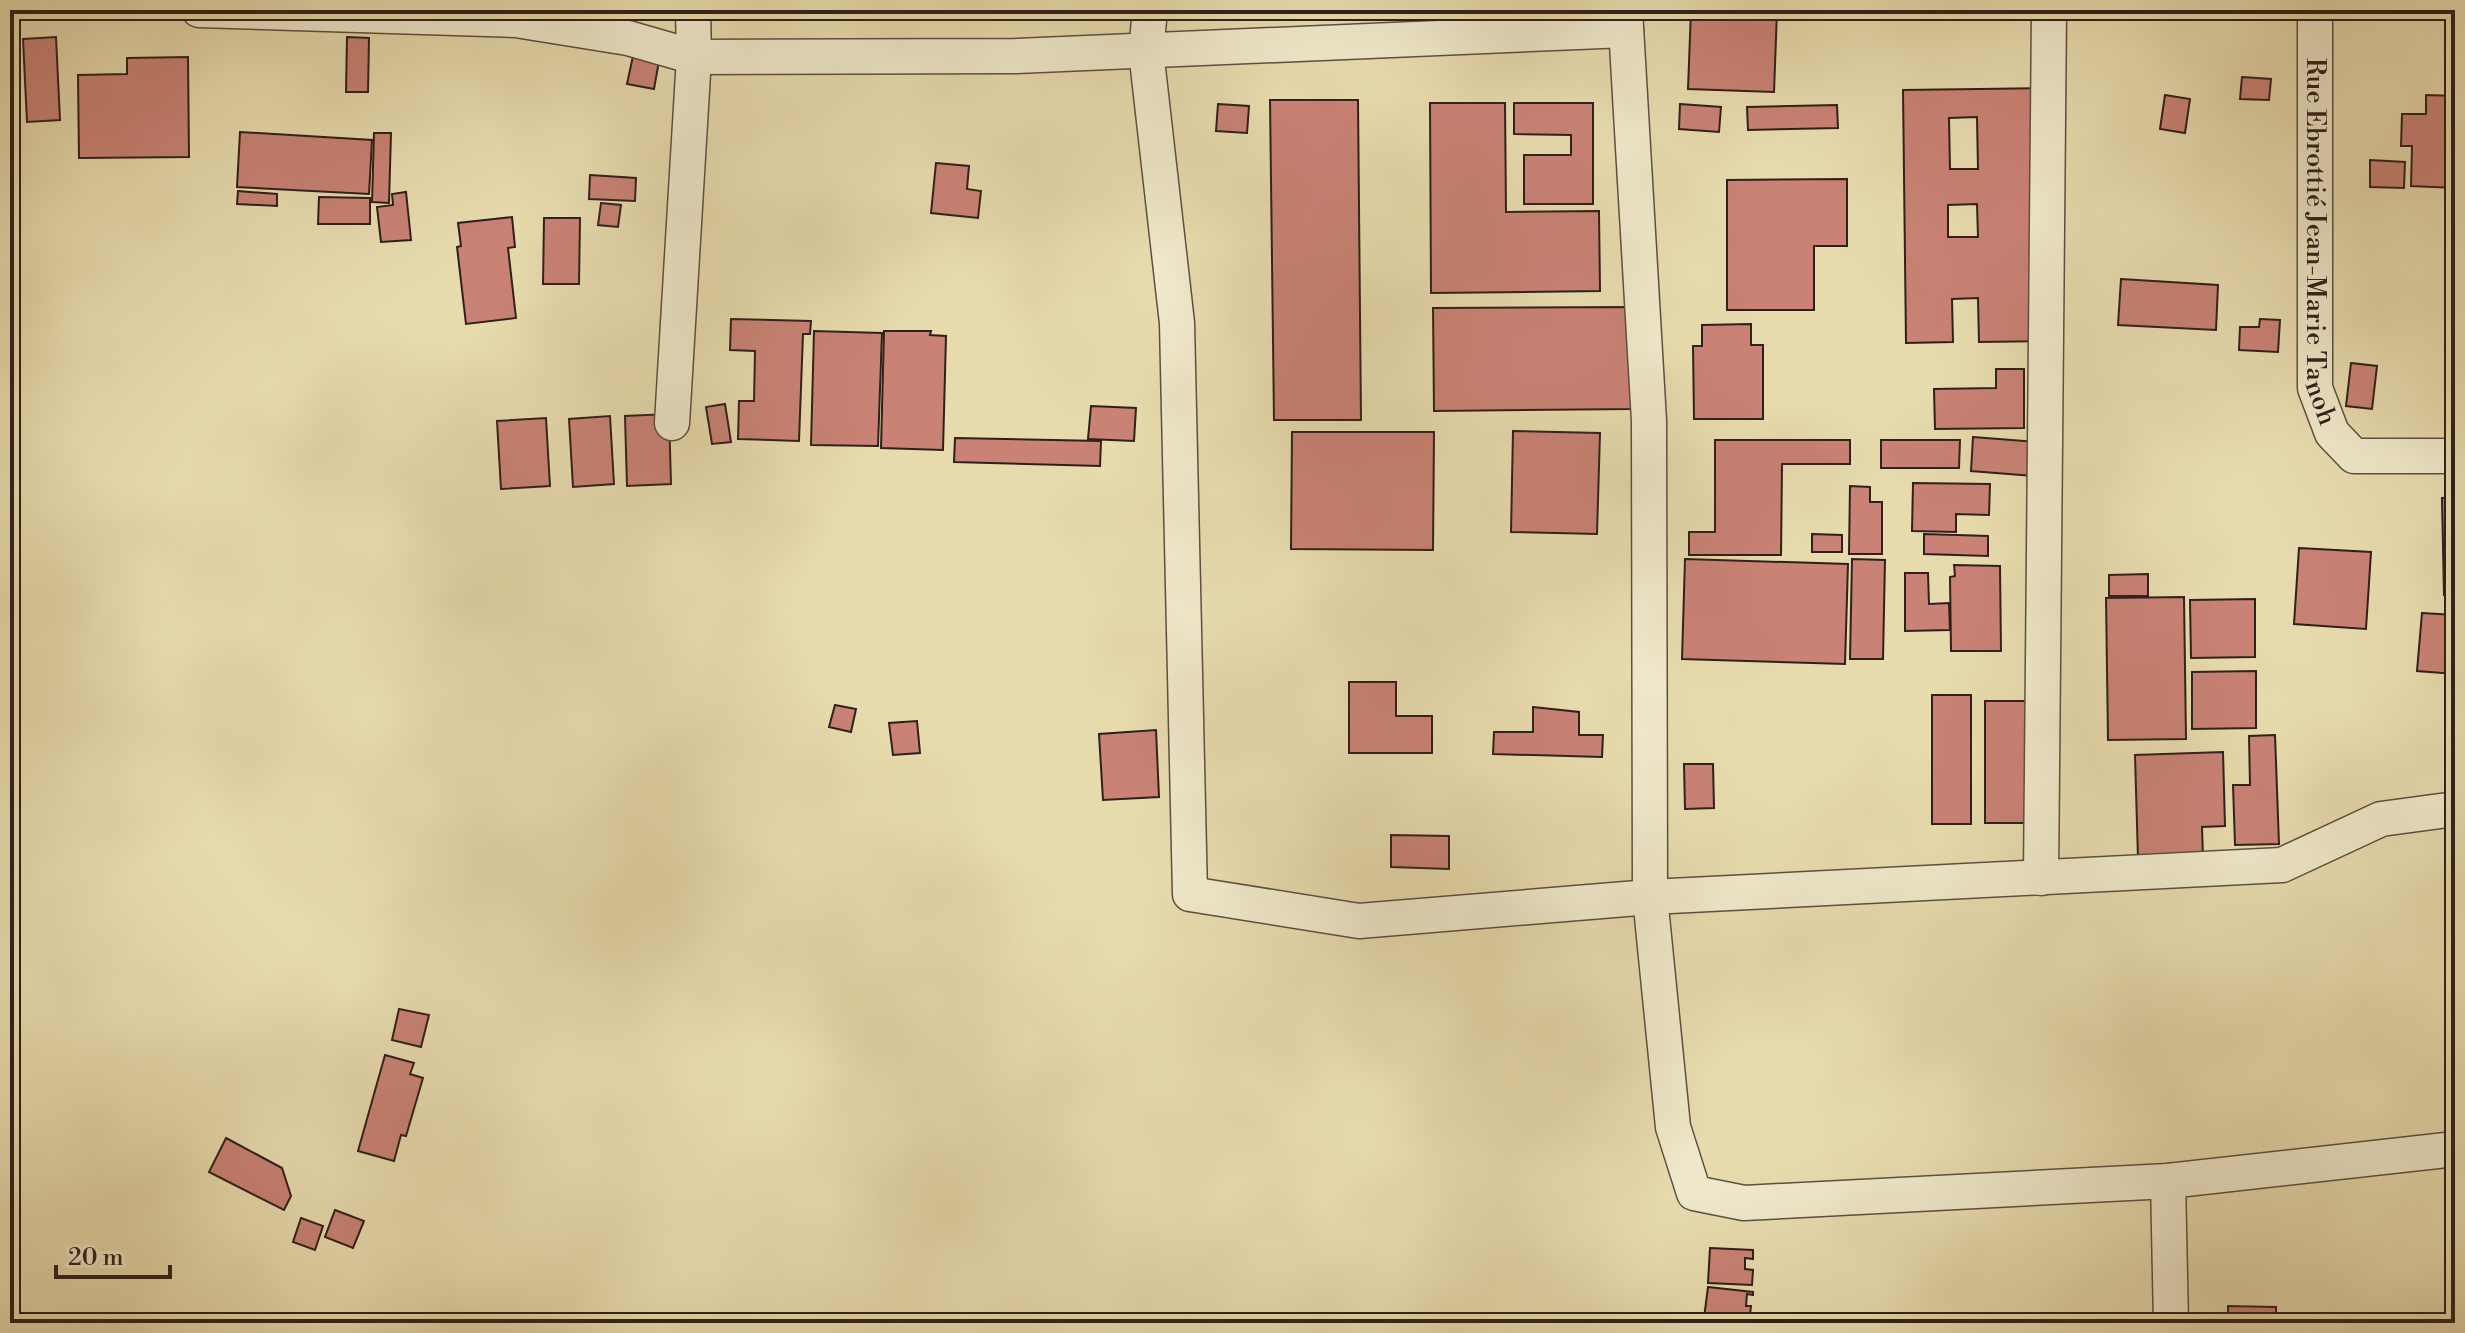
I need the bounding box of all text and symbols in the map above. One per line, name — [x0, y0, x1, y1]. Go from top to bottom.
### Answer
street label: Rue Ebrottié Jean-Marie Tanoh — [2297, 58, 2344, 430]
scale bar — [56, 1229, 170, 1279]
text: 20 m — [68, 1243, 124, 1273]

